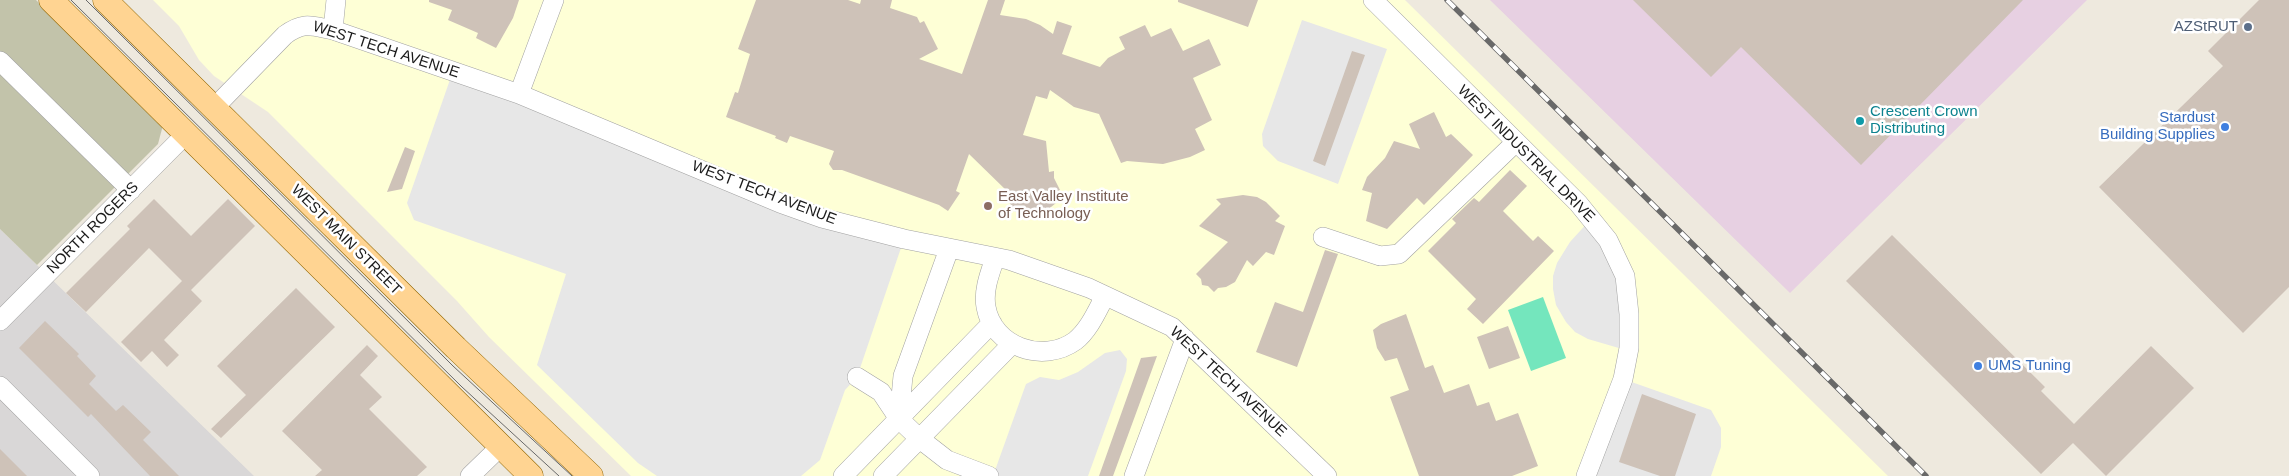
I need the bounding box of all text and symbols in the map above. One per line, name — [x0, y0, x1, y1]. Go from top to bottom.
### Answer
street label: WEST TECH AVENUE — [310, 18, 462, 82]
place label: AZStRUT — [2174, 18, 2238, 36]
marker: AZStRUT — [2242, 21, 2254, 33]
street label: WEST INDUSTRIAL DRIVE — [1454, 82, 1598, 226]
place label: Crescent Crown Distributing — [1870, 103, 1978, 138]
place label: Stardust Building Supplies — [2100, 109, 2215, 144]
marker: Crescent Crown Distributing — [1854, 115, 1866, 127]
marker: Stardust Building Supplies — [2219, 121, 2231, 133]
street label: WEST TECH AVENUE — [689, 157, 839, 229]
street label: NORTH ROGERS — [43, 178, 143, 278]
street label: WEST MAIN STREET — [287, 181, 405, 299]
place label: East Valley Institute of Technology — [998, 188, 1129, 223]
marker: East Valley Institute of Technology — [982, 200, 994, 212]
street label: WEST TECH AVENUE — [1166, 323, 1290, 441]
place label: UMS Tuning — [1988, 357, 2071, 375]
marker: UMS Tuning — [1972, 360, 1984, 372]

